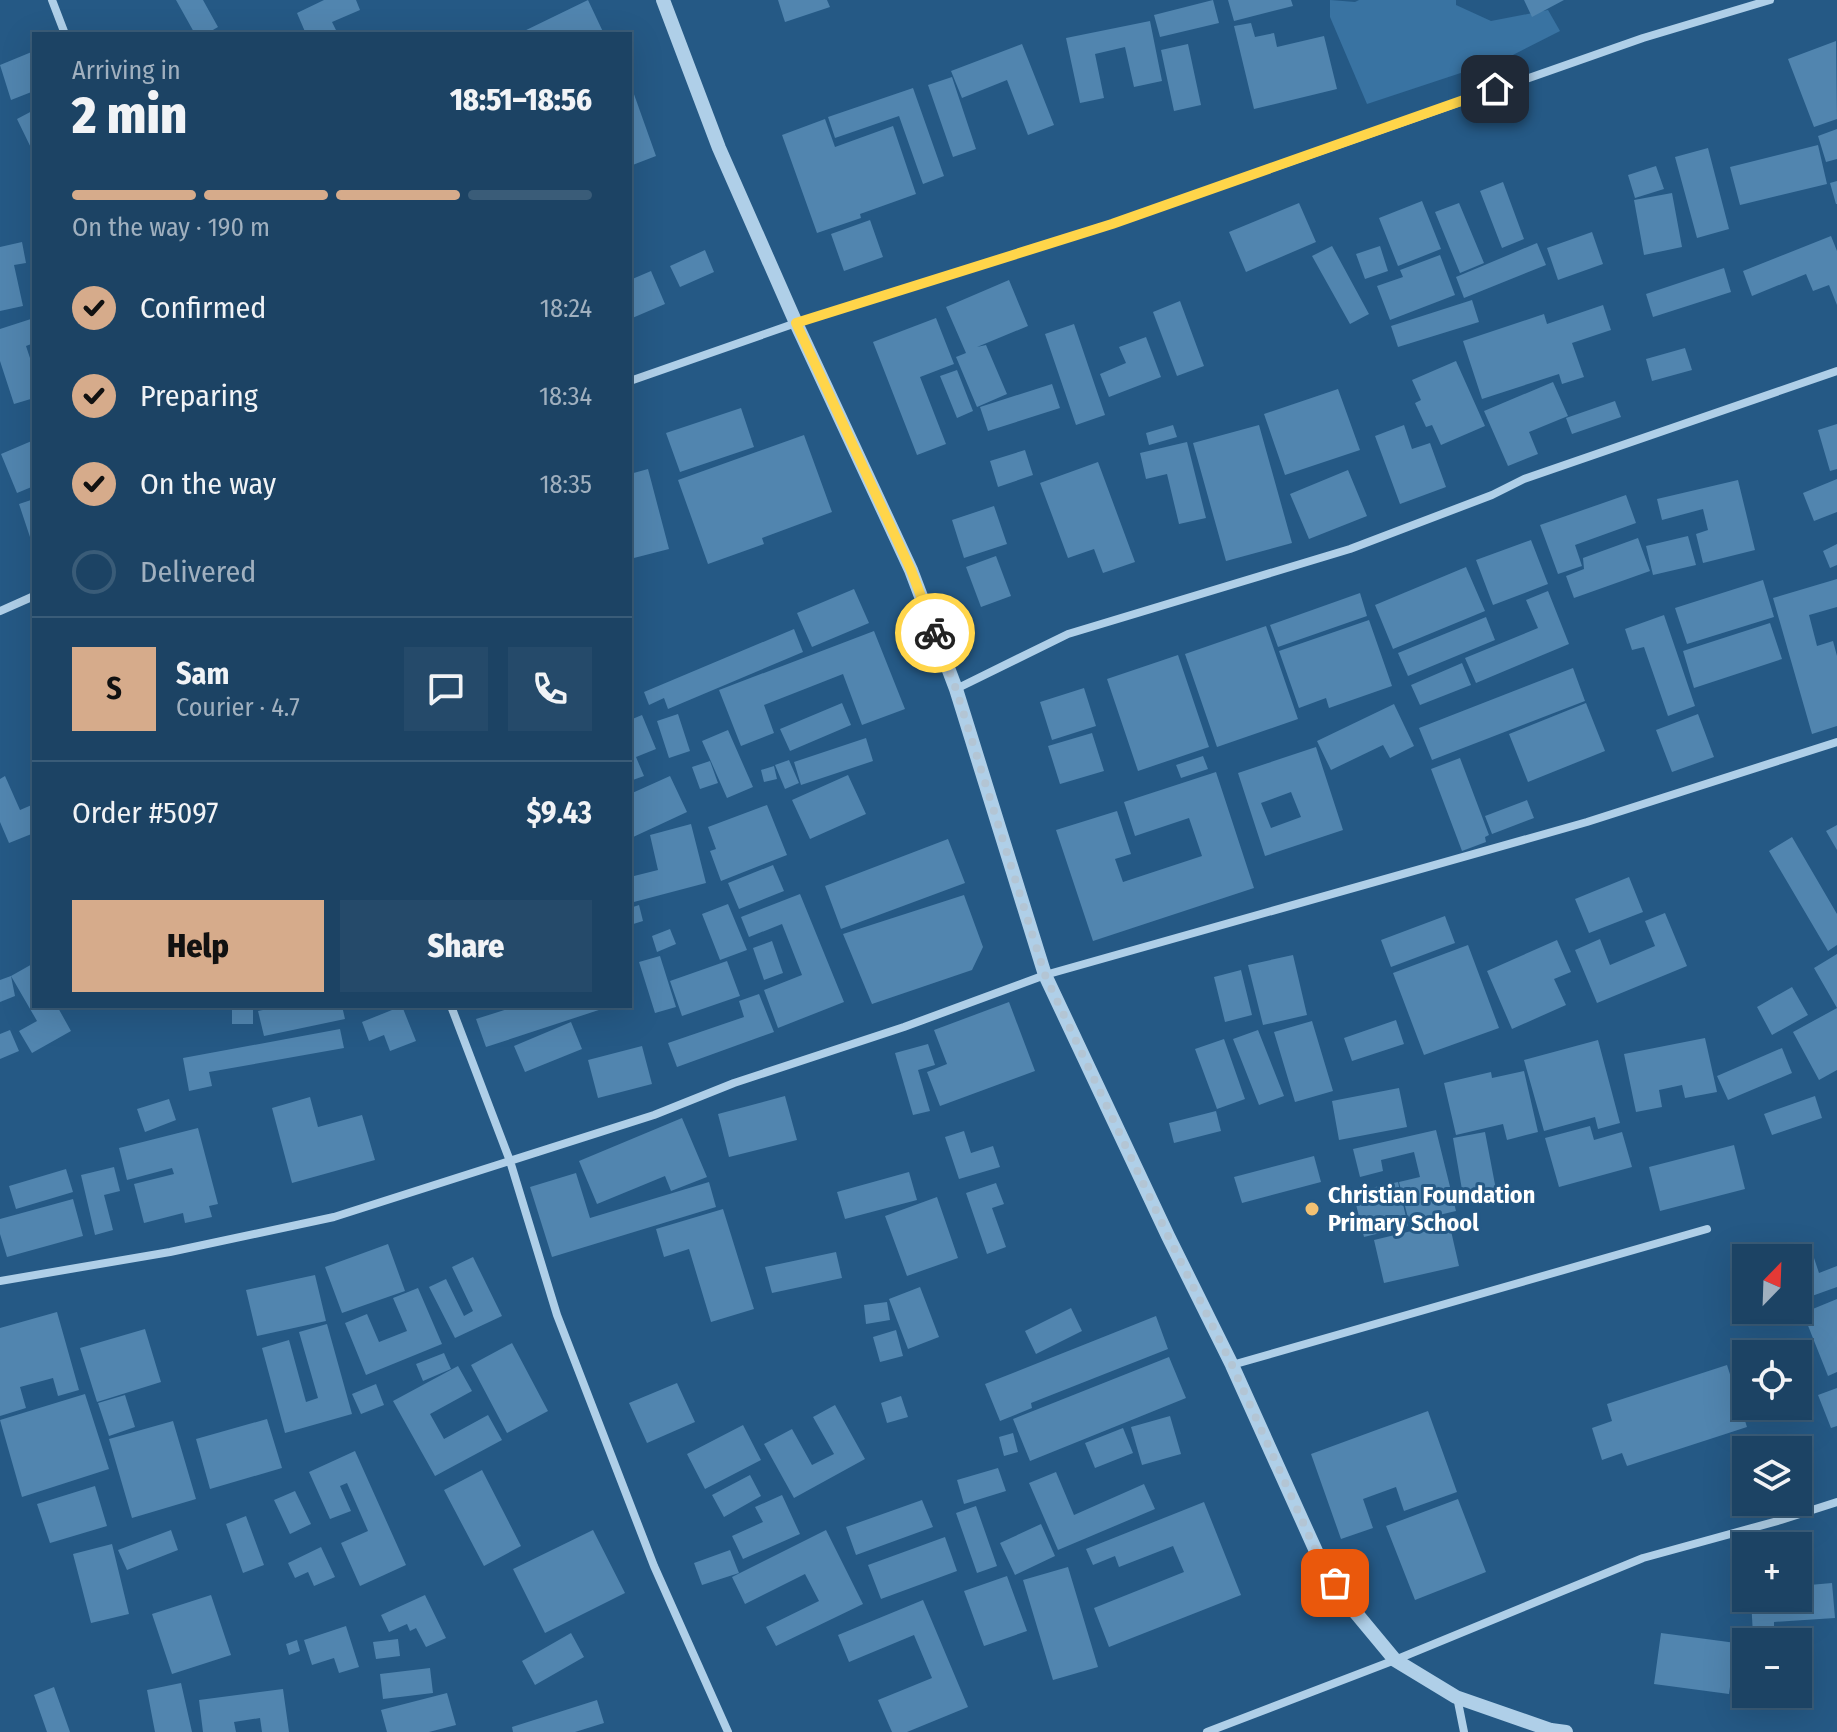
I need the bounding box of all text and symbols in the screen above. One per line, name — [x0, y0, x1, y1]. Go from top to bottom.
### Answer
text: Arriving in — [72, 55, 181, 86]
pin — [1461, 55, 1529, 123]
icon: home — [1473, 67, 1517, 111]
text: 18:51–18:56 — [450, 82, 592, 118]
text: 2 min — [72, 84, 187, 147]
text: On the way · 190 m — [72, 212, 270, 243]
icon: check — [72, 286, 116, 330]
text: Confirmed — [140, 290, 266, 326]
text: 18:24 — [540, 293, 592, 324]
icon: check — [72, 374, 116, 418]
text: Preparing — [140, 378, 258, 414]
text: 18:34 — [539, 381, 592, 412]
icon: check — [72, 462, 116, 506]
text: On the way — [140, 466, 276, 502]
text: 18:35 — [539, 469, 592, 500]
text: Delivered — [140, 554, 256, 590]
courier — [895, 593, 975, 673]
icon: bike — [913, 611, 957, 655]
button: chat — [404, 647, 488, 731]
button: phone — [508, 647, 592, 731]
text: Sam — [176, 656, 229, 692]
text: S — [106, 671, 122, 707]
text: Courier · 4.7 — [176, 692, 300, 723]
text: Order #5097 — [72, 795, 219, 831]
text: $9.43 — [527, 795, 592, 831]
button: Help — [72, 900, 324, 992]
button: Share — [340, 900, 592, 992]
place label: Christian Foundation Primary School — [1328, 1181, 1535, 1237]
marker: Christian Foundation Primary School — [1303, 1200, 1321, 1218]
north arrow — [1732, 1244, 1812, 1324]
map controls — [1732, 1244, 1812, 1708]
button: locate — [1732, 1340, 1812, 1420]
button: layers — [1732, 1436, 1812, 1516]
button: + — [1732, 1532, 1812, 1612]
pin — [1301, 1549, 1369, 1617]
icon: bag — [1313, 1561, 1357, 1605]
button: − — [1732, 1628, 1812, 1708]

